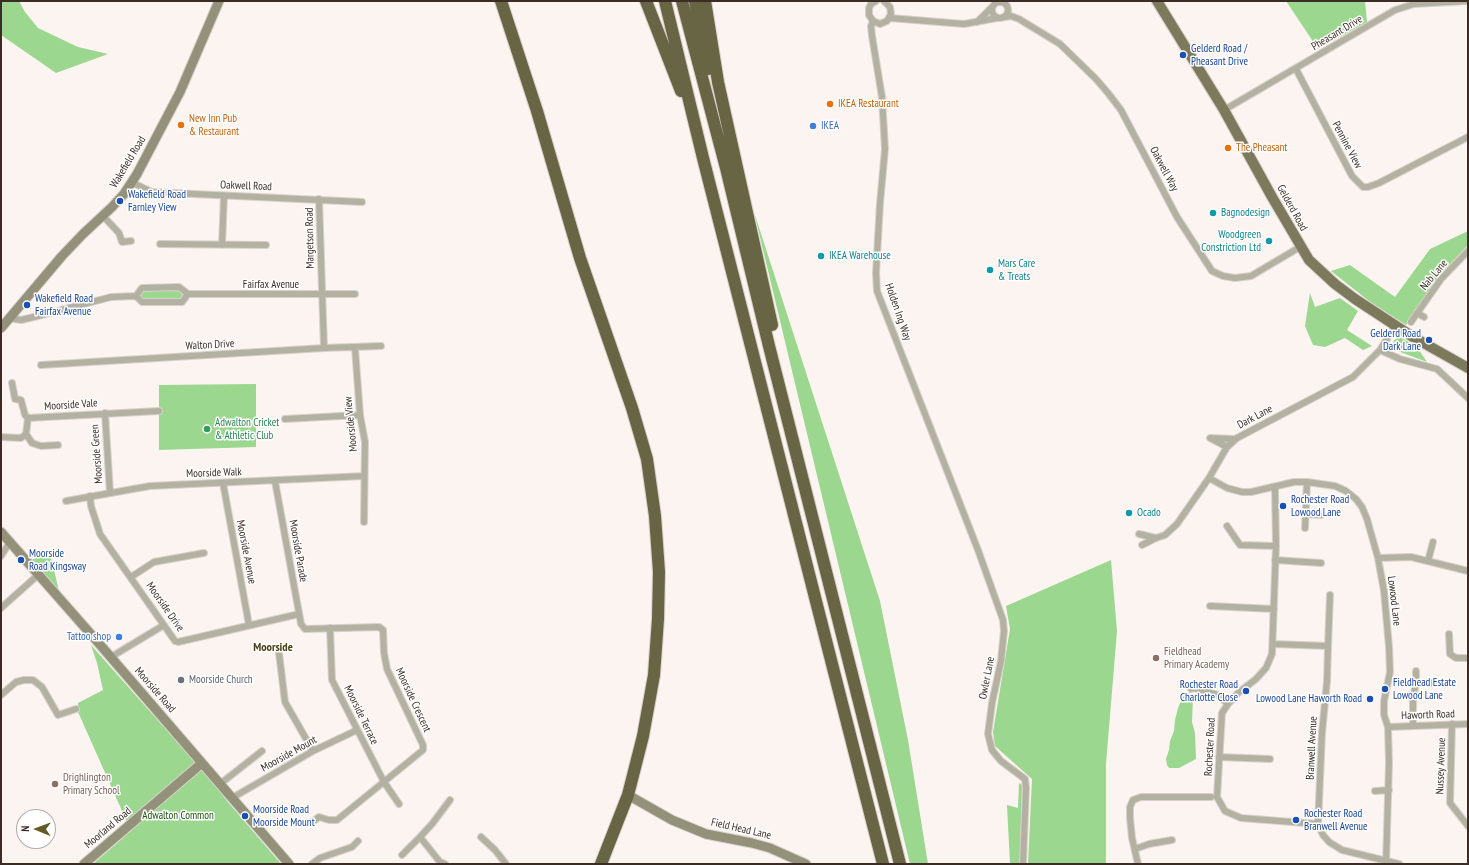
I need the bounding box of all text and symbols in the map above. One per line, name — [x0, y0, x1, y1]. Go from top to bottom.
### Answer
street label: Pheasant Drive — [1309, 13, 1365, 53]
place label: Gelderd Road / Pheasant Drive — [1191, 42, 1248, 68]
marker: Gelderd Road / Pheasant Drive — [1178, 50, 1188, 60]
place label: IKEA Restaurant — [838, 97, 899, 111]
marker: IKEA Restaurant — [825, 99, 835, 109]
place label: New Inn Pub & Restaurant — [189, 112, 239, 138]
place label: IKEA — [821, 119, 839, 133]
street label: Pennine View — [1329, 119, 1365, 171]
marker: New Inn Pub & Restaurant — [176, 120, 186, 130]
marker: IKEA — [808, 121, 818, 131]
street label: Wakefield Road — [107, 134, 149, 190]
place label: The Pheasant — [1236, 141, 1287, 155]
marker: The Pheasant — [1223, 143, 1233, 153]
street label: Oakwell Way — [1147, 144, 1181, 194]
street label: Oakwell Road — [220, 178, 272, 194]
street label: Gelderd Road — [1274, 183, 1310, 233]
place label: Wakefield Road Farnley View — [128, 188, 186, 214]
marker: Wakefield Road Farnley View — [115, 196, 125, 206]
place label: Bagnodesign — [1221, 206, 1270, 220]
street label: Margetson Road — [303, 207, 317, 269]
marker: Bagnodesign — [1208, 208, 1218, 218]
place label: Woodgreen Constriction Ltd — [1201, 228, 1261, 254]
marker: Woodgreen Constriction Ltd — [1264, 236, 1274, 246]
place label: IKEA Warehouse — [829, 249, 891, 263]
marker: IKEA Warehouse — [816, 251, 826, 261]
place label: Mars Care & Treats — [998, 257, 1035, 283]
street label: Nab Lane — [1418, 257, 1450, 293]
marker: Mars Care & Treats — [985, 265, 995, 275]
street label: Fairfax Avenue — [243, 278, 299, 292]
street label: Holden Ing Way — [882, 282, 914, 342]
place label: Wakefield Road Fairfax Avenue — [35, 292, 93, 318]
marker: Wakefield Road Fairfax Avenue — [22, 300, 32, 310]
place label: Gelderd Road Dark Lane — [1370, 327, 1421, 353]
marker: Gelderd Road Dark Lane — [1424, 335, 1434, 345]
street label: Walton Drive — [185, 337, 235, 353]
street label: Moorside View — [342, 396, 360, 452]
street label: Moorside Vale — [44, 397, 98, 413]
street label: Dark Lane — [1235, 402, 1275, 432]
place label: Adwalton Cricket & Athletic Club — [215, 416, 279, 442]
street label: Moorside Green — [88, 424, 106, 484]
marker: Adwalton Cricket & Athletic Club — [202, 424, 212, 434]
street label: Moorside Walk — [186, 465, 242, 481]
place label: Rochester Road Lowood Lane — [1291, 493, 1349, 519]
marker: Rochester Road Lowood Lane — [1278, 501, 1288, 511]
place label: Ocado — [1137, 506, 1161, 520]
marker: Ocado — [1124, 508, 1134, 518]
street label: Moorside Avenue — [233, 519, 259, 585]
street label: Moorside Parade — [286, 519, 310, 583]
place label: Moorside Road Kingsway — [29, 547, 86, 573]
marker: Moorside Road Kingsway — [16, 555, 26, 565]
street label: Lowood Lane — [1384, 575, 1404, 627]
street label: Moorside Drive — [143, 580, 187, 634]
place label: Tattoo shop — [67, 630, 111, 644]
marker: Tattoo shop — [114, 632, 124, 642]
district label: Moorside — [253, 641, 293, 655]
place label: Fieldhead Primary Academy — [1164, 645, 1229, 671]
marker: Fieldhead Primary Academy — [1151, 653, 1161, 663]
street label: Owler Lane — [976, 656, 998, 700]
street label: Moorside Road — [132, 665, 178, 715]
street label: Moorside Crescent — [392, 666, 434, 734]
place label: Moorside Church — [189, 673, 253, 687]
marker: Moorside Church — [176, 675, 186, 685]
place label: Fieldhead Estate Lowood Lane — [1393, 676, 1456, 702]
place label: Rochester Road Charlotte Close — [1180, 678, 1238, 704]
street label: Moorside Terrace — [341, 683, 381, 747]
marker: Fieldhead Estate Lowood Lane — [1380, 684, 1390, 694]
marker: Rochester Road Charlotte Close — [1241, 686, 1251, 696]
place label: Lowood Lane Haworth Road — [1256, 692, 1362, 706]
marker: Lowood Lane Haworth Road — [1365, 694, 1375, 704]
street label: Haworth Road — [1401, 707, 1455, 723]
street label: Branwell Avenue — [1304, 716, 1320, 780]
street label: Rochester Road — [1202, 718, 1218, 776]
street label: Moorside Mount — [259, 733, 319, 775]
street label: Nussey Avenue — [1433, 737, 1449, 795]
place label: Drighlington Primary School — [63, 771, 120, 797]
marker: Drighlington Primary School — [50, 779, 60, 789]
place label: Moorside Road Moorside Mount — [253, 803, 315, 829]
street label: Moorland Road — [82, 805, 134, 851]
place label: Rochester Road Branwell Avenue — [1304, 807, 1368, 833]
north arrow — [16, 809, 56, 849]
park label: Adwalton Common — [142, 809, 214, 823]
marker: Moorside Road Moorside Mount — [240, 811, 250, 821]
marker: Rochester Road Branwell Avenue — [1291, 815, 1301, 825]
street label: Field Head Lane — [710, 816, 772, 842]
text: N — [18, 826, 32, 832]

